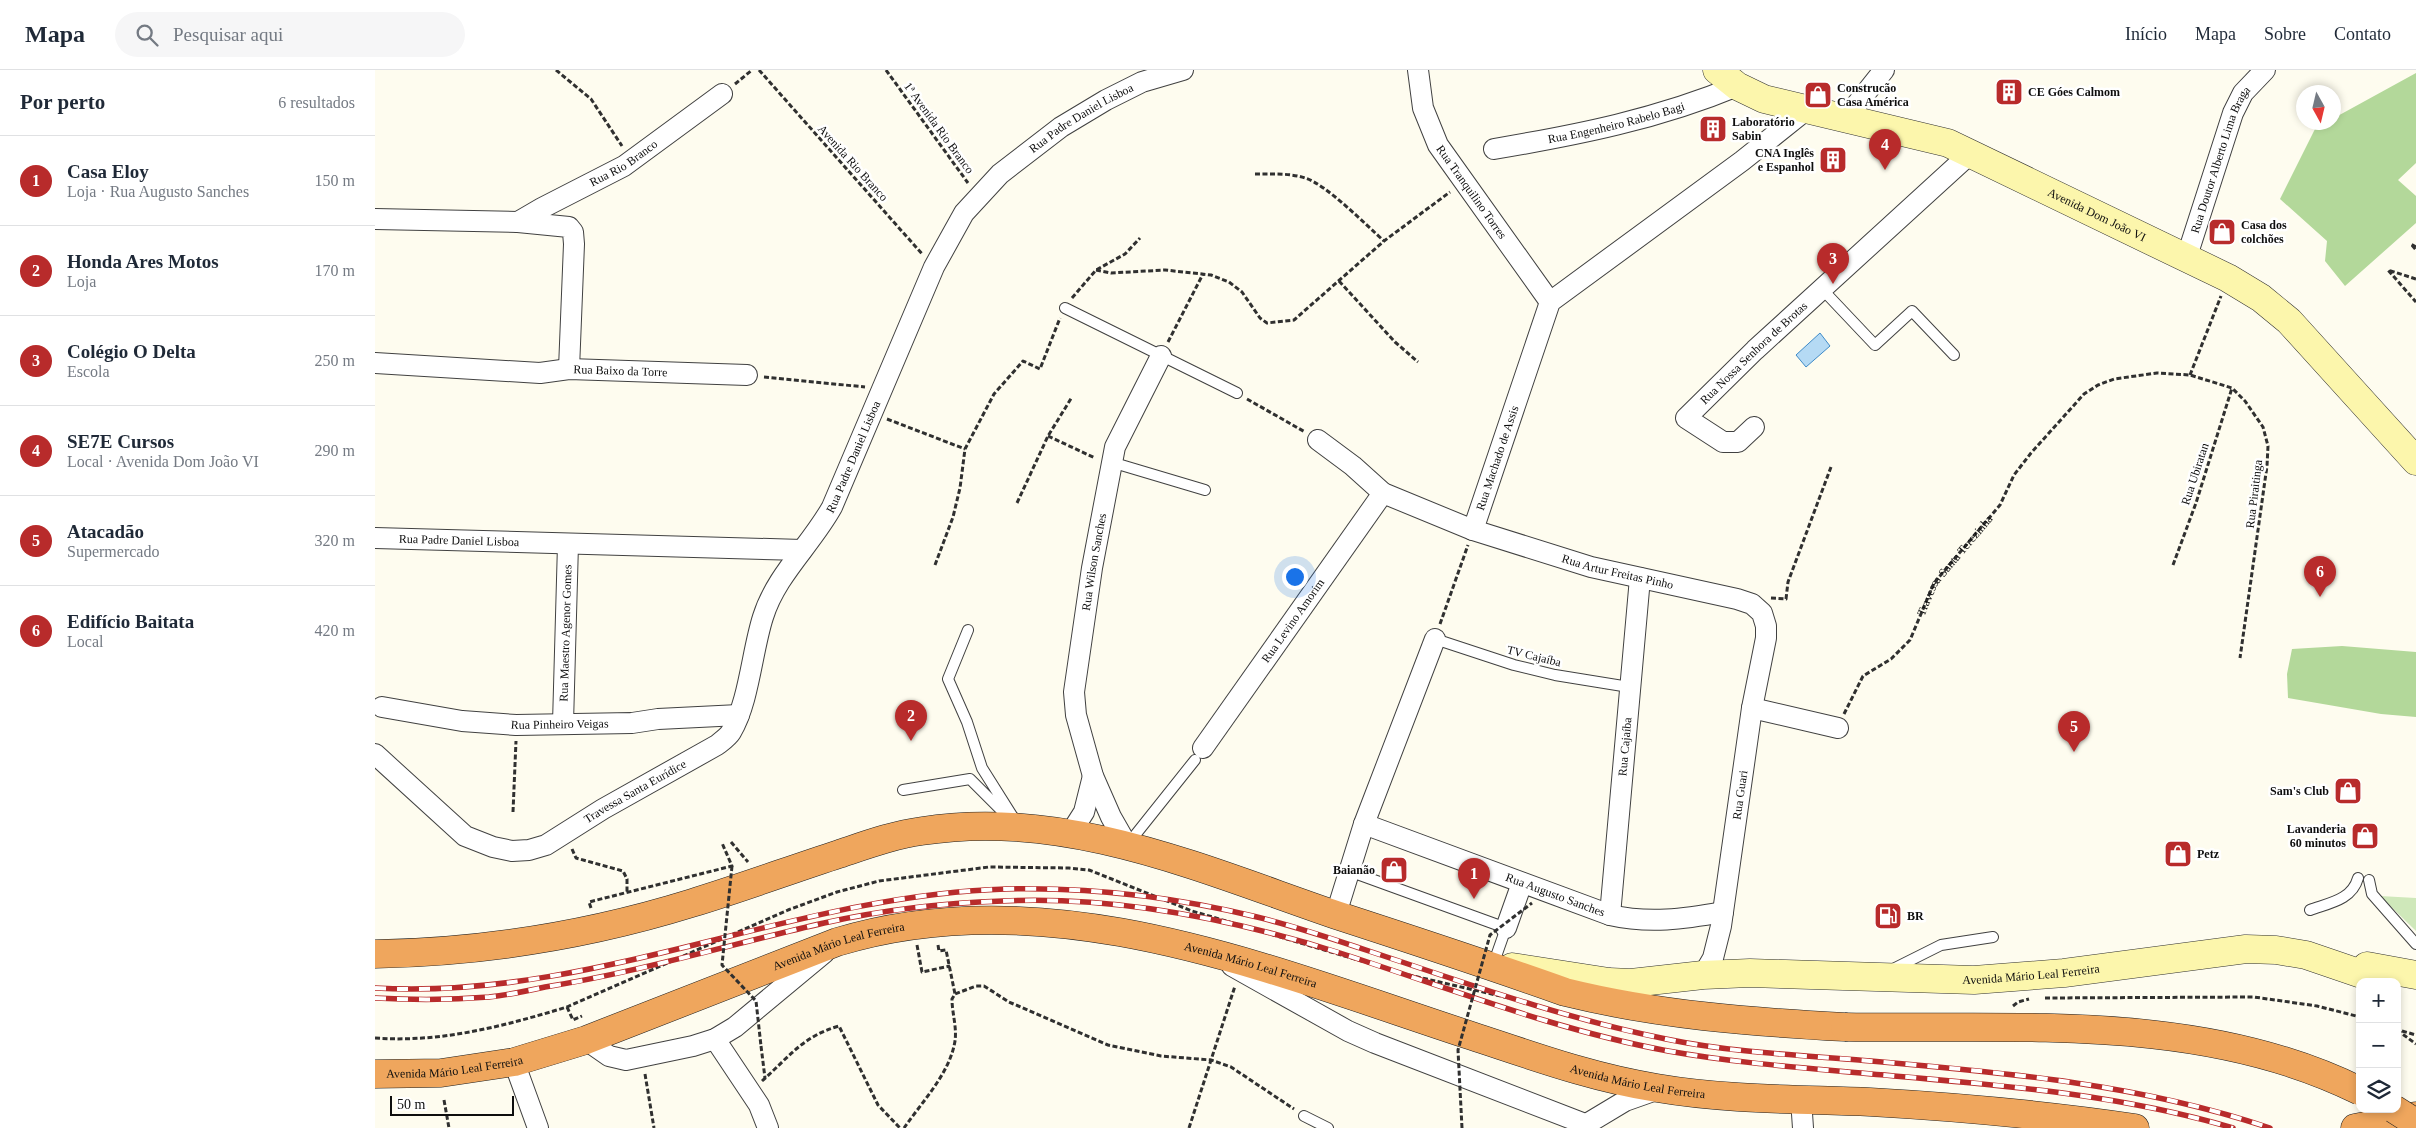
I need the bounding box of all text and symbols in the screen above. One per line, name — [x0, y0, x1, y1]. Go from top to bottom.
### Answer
search box — [115, 12, 465, 57]
text: Mapa — [25, 21, 85, 47]
icon: search — [133, 21, 161, 49]
text: Pesquisar aqui — [173, 24, 283, 45]
text: Início — [2125, 24, 2167, 44]
text: Mapa — [2195, 24, 2236, 44]
text: Sobre — [2264, 24, 2306, 44]
text: Contato — [2334, 24, 2391, 44]
building icon: CE Góes Calmom — [1994, 77, 2024, 107]
street label: 1ª Avenida Rio Branco — [901, 80, 977, 176]
street label: Rua Padre Daniel Lisboa — [1026, 80, 1136, 156]
shop icon: Construcão Casa América — [1803, 80, 1833, 110]
place label: Construcão Casa América — [1837, 81, 1909, 109]
street label: Rua Doutor Alberto Lima Braga — [2188, 83, 2253, 235]
place label: CE Góes Calmom — [2028, 85, 2120, 99]
north arrow — [2296, 85, 2341, 130]
text: Por perto — [20, 90, 105, 114]
text: 6 resultados — [278, 94, 355, 111]
street label: Rua Engenheiro Rabelo Bagi — [1547, 99, 1687, 146]
building icon: Laboratório Sabin — [1698, 114, 1728, 144]
place label: Laboratório Sabin — [1732, 115, 1795, 143]
street label: Avenida Rio Branco — [815, 122, 891, 204]
pin: 4 — [1869, 129, 1901, 170]
street label: Rua Rio Branco — [587, 137, 660, 189]
street label: Rua Tranquilino Torres — [1433, 142, 1510, 242]
building icon: CNA Inglês e Espanhol — [1818, 145, 1848, 175]
place label: CNA Inglês e Espanhol — [1755, 146, 1815, 174]
text: Casa Eloy — [67, 161, 149, 182]
text: 1 — [32, 172, 40, 189]
text: 150 m — [315, 172, 355, 189]
text: Loja · Rua Augusto Sanches — [67, 183, 249, 200]
street label: Avenida Dom João VI — [2045, 185, 2148, 244]
shop icon: Casa dos colchões — [2207, 217, 2237, 247]
place label: Casa dos colchões — [2241, 218, 2287, 246]
pin: 3 — [1817, 243, 1849, 284]
text: Honda Ares Motos — [67, 251, 219, 272]
text: 2 — [32, 262, 40, 279]
text: 170 m — [315, 262, 355, 279]
text: Loja — [67, 273, 96, 290]
street label: Rua Nossa Senhora de Brotas — [1697, 298, 1811, 407]
text: Colégio O Delta — [67, 341, 196, 362]
text: 3 — [32, 352, 40, 369]
text: 250 m — [315, 352, 355, 369]
street label: Rua Baixo da Torre — [573, 362, 668, 379]
text: Escola — [67, 363, 110, 380]
street label: Rua Padre Daniel Lisboa — [823, 398, 884, 515]
street label: Rua Machado de Assis — [1473, 403, 1522, 512]
text: SE7E Cursos — [67, 431, 174, 452]
street label: Rua Ubiratan — [2178, 441, 2212, 507]
text: 4 — [32, 442, 40, 459]
text: 290 m — [315, 442, 355, 459]
text: Local · Avenida Dom João VI — [67, 453, 259, 470]
street label: Rua Piraitinga — [2243, 458, 2265, 529]
street label: Rua Wilson Sanches — [1079, 512, 1109, 612]
street label: Travessa Santa Terezinha — [1914, 512, 1996, 618]
text: Atacadão — [67, 521, 144, 542]
text: 5 — [32, 532, 40, 549]
text: 320 m — [315, 532, 355, 549]
street label: Rua Padre Daniel Lisboa — [399, 532, 520, 549]
text: Supermercado — [67, 543, 159, 560]
street label: Rua Artur Freitas Pinho — [1560, 551, 1675, 592]
pin: 6 — [2304, 556, 2336, 597]
street label: Rua Maestro Agenor Gomes — [557, 564, 574, 702]
your location — [1282, 564, 1308, 590]
street label: Rua Levino Amorim — [1259, 575, 1328, 665]
text: Edifício Baitata — [67, 611, 194, 632]
text: 6 — [32, 622, 40, 639]
text: 420 m — [315, 622, 355, 639]
text: Local — [67, 633, 103, 650]
street label: TV Cajaíba — [1505, 643, 1563, 670]
pin: 2 — [895, 700, 927, 741]
pin: 5 — [2058, 711, 2090, 752]
street label: Rua Pinheiro Veigas — [510, 716, 609, 732]
street label: Rua Cajaíba — [1615, 716, 1635, 777]
street label: Travessa Santa Eurídice — [581, 757, 689, 826]
street label: Rua Guari — [1730, 769, 1750, 821]
shop icon: Sam's Club — [2333, 776, 2363, 806]
place label: Sam's Club — [2270, 784, 2329, 798]
shop icon: Lavanderia 60 minutos — [2350, 821, 2380, 851]
place label: Lavanderia 60 minutos — [2287, 822, 2346, 850]
shop icon: Petz — [2163, 839, 2193, 869]
place label: Petz — [2197, 847, 2220, 861]
shop icon: Baianão — [1379, 855, 1409, 885]
pin: 1 — [1458, 858, 1490, 899]
place label: Baianão — [1333, 863, 1375, 877]
street label: Rua Augusto Sanches — [1504, 870, 1607, 920]
fuel station icon: BR — [1873, 901, 1903, 931]
place label: BR — [1907, 909, 1924, 923]
street label: Avenida Mário Leal Ferreira — [771, 920, 906, 973]
street label: Avenida Mário Leal Ferreira — [1183, 939, 1319, 991]
street label: Avenida Mário Leal Ferreira — [1962, 961, 2101, 987]
map controls — [2356, 978, 2401, 1113]
button: + — [2356, 978, 2401, 1023]
button: − — [2356, 1023, 2401, 1068]
street label: Avenida Mário Leal Ferreira — [386, 1053, 525, 1081]
street label: Avenida Mário Leal Ferreira — [1568, 1061, 1707, 1101]
button: layers — [2356, 1068, 2401, 1113]
scale bar — [390, 1093, 514, 1116]
text: 50 m — [397, 1097, 425, 1112]

